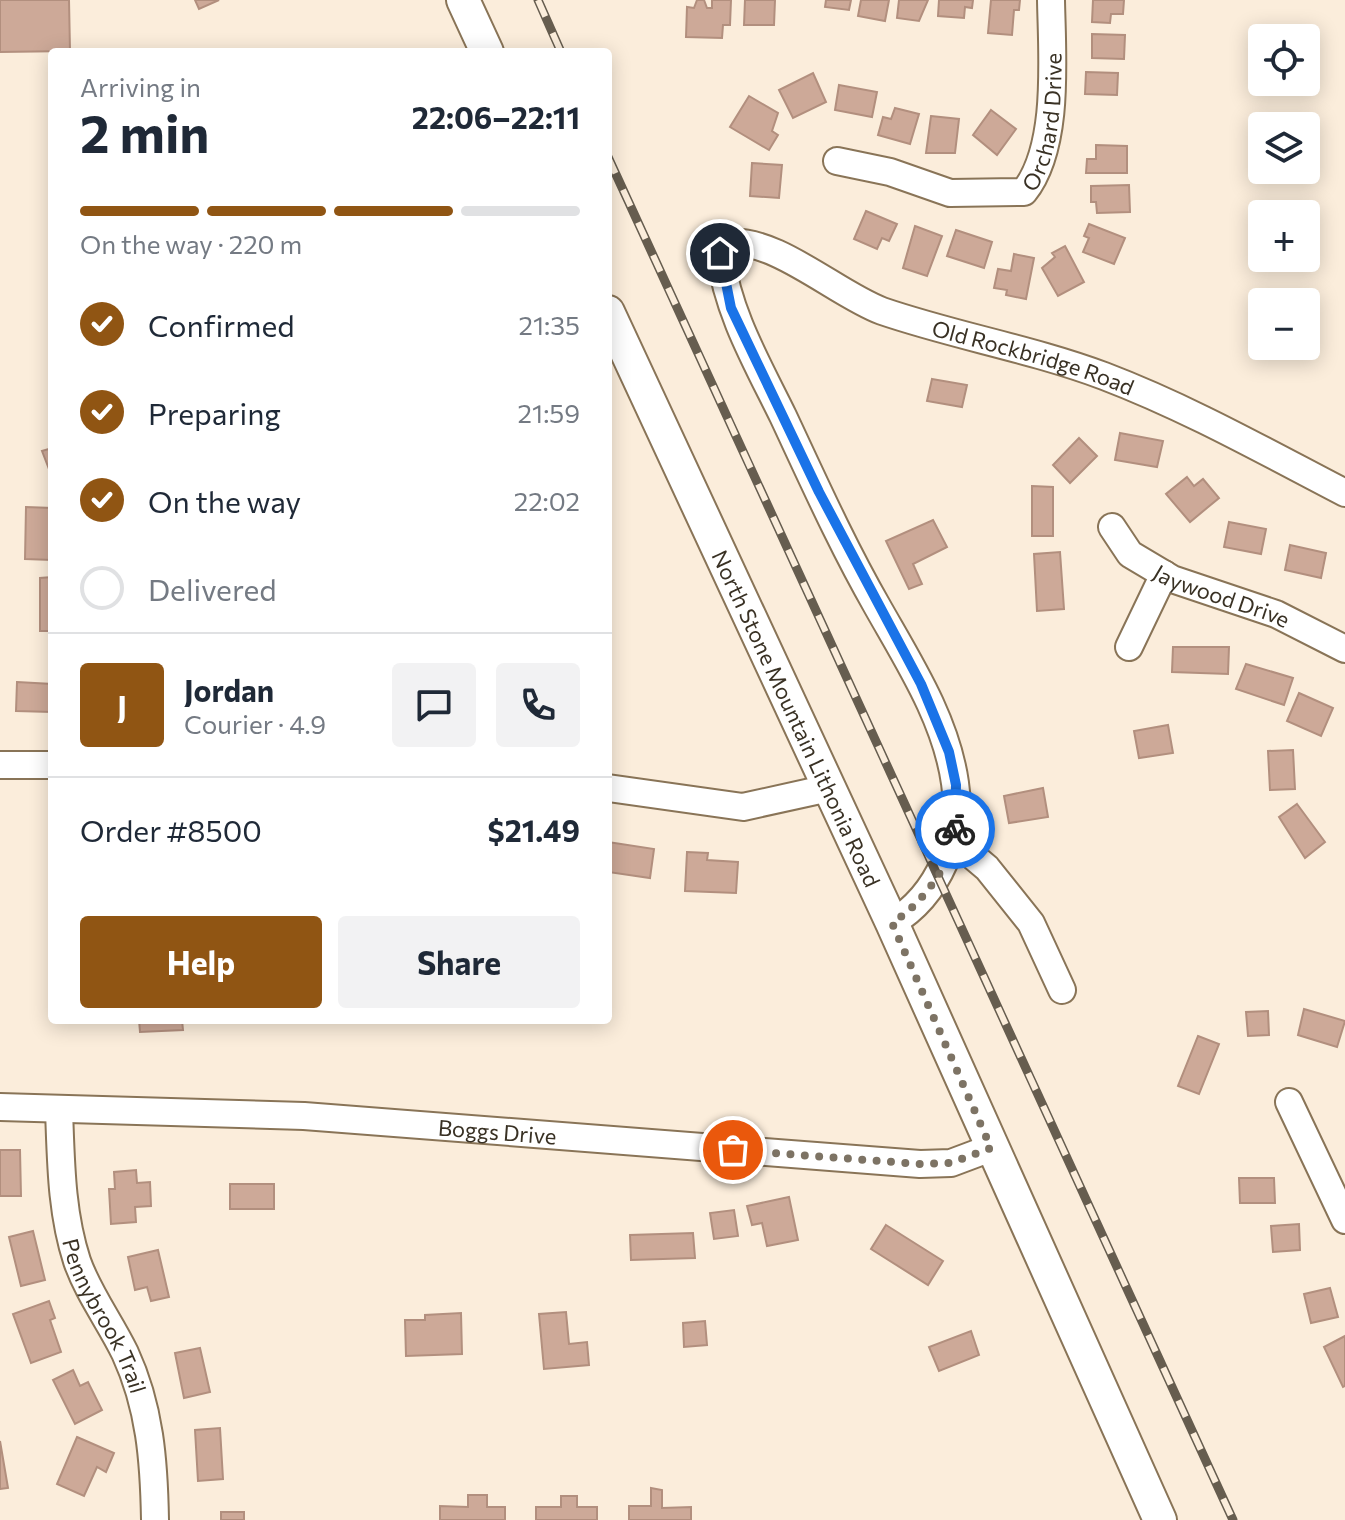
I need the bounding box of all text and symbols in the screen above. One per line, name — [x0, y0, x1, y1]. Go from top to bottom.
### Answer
map controls — [1248, 24, 1320, 360]
button: locate — [1248, 24, 1320, 96]
street label: Orchard Drive — [1015, 53, 1066, 196]
text: Arriving in — [80, 71, 201, 102]
text: 22:06–22:11 — [412, 98, 580, 135]
text: 2 min — [80, 100, 209, 164]
button: layers — [1248, 112, 1320, 184]
button: + — [1248, 200, 1320, 272]
pin — [686, 219, 754, 287]
text: On the way · 220 m — [80, 228, 302, 259]
icon: home — [698, 231, 742, 275]
button: − — [1248, 288, 1320, 360]
icon: check — [80, 302, 124, 346]
text: Confirmed — [148, 306, 295, 343]
text: 21:35 — [519, 309, 580, 340]
street label: Old Rockbridge Road — [929, 314, 1138, 400]
icon: check — [80, 390, 124, 434]
text: Preparing — [148, 394, 281, 431]
text: 21:59 — [518, 397, 580, 428]
icon: check — [80, 478, 124, 522]
text: On the way — [148, 482, 301, 519]
text: 22:02 — [514, 485, 580, 516]
street label: North Stone Mountain Lithonia Road — [707, 546, 887, 891]
street label: Jaywood Drive — [1149, 558, 1295, 633]
text: Delivered — [148, 570, 277, 607]
button: chat — [392, 663, 476, 747]
button: phone — [496, 663, 580, 747]
text: Jordan — [184, 671, 274, 708]
text: J — [117, 687, 127, 724]
text: Courier · 4.9 — [184, 708, 326, 739]
courier — [915, 789, 995, 869]
icon: bike — [933, 807, 977, 851]
text: Order #8500 — [80, 811, 262, 848]
text: $21.49 — [487, 811, 580, 848]
button: Help — [80, 916, 322, 1008]
button: Share — [338, 916, 580, 1008]
street label: Boggs Drive — [437, 1113, 557, 1149]
pin — [699, 1116, 767, 1184]
icon: bag — [711, 1128, 755, 1172]
street label: Pennybrook Trail — [58, 1235, 153, 1396]

